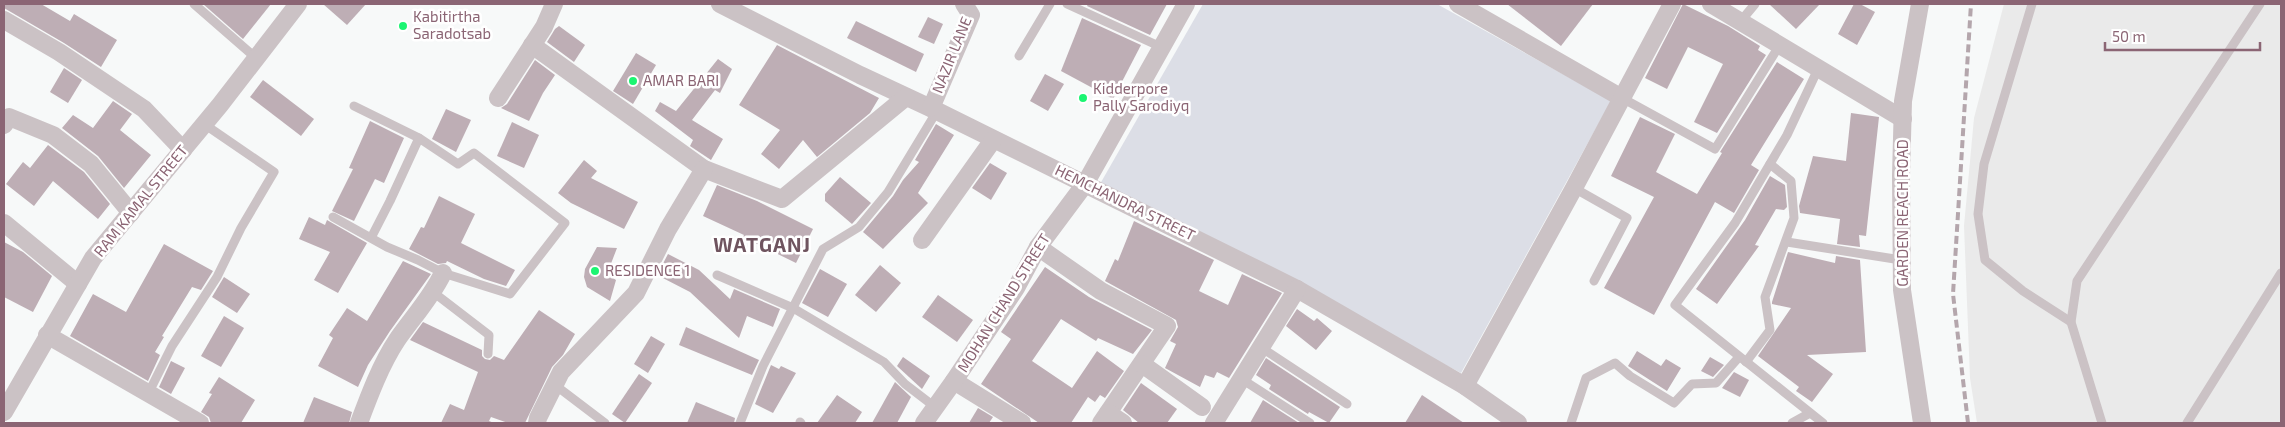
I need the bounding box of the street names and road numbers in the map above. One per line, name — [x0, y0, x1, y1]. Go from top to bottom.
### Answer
street label: NAZIR LANE — [928, 14, 975, 96]
street label: GARDEN REACH ROAD — [1893, 139, 1911, 287]
street label: RAM KAMAL STREET — [90, 141, 191, 260]
street label: HEMCHANDRA STREET — [1053, 160, 1199, 244]
street label: MOHAN CHAND STREET — [953, 230, 1053, 375]

